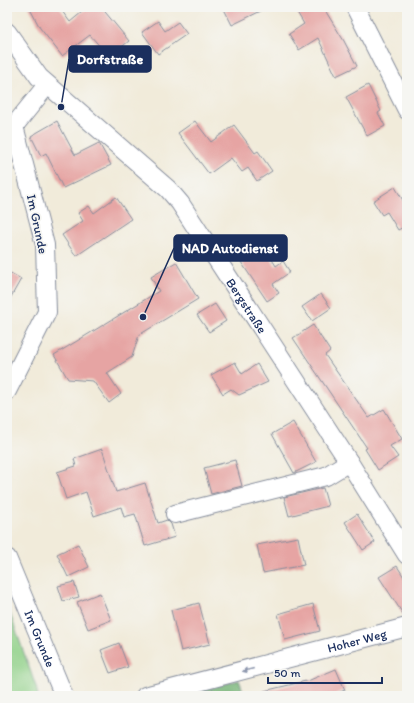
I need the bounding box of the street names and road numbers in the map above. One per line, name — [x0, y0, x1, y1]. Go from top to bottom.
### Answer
street label: Im Grunde — [24, 193, 51, 255]
street label: Bergstraße — [223, 276, 270, 336]
street label: Im Grunde — [21, 608, 58, 669]
street label: Hoher Weg — [326, 626, 389, 656]

